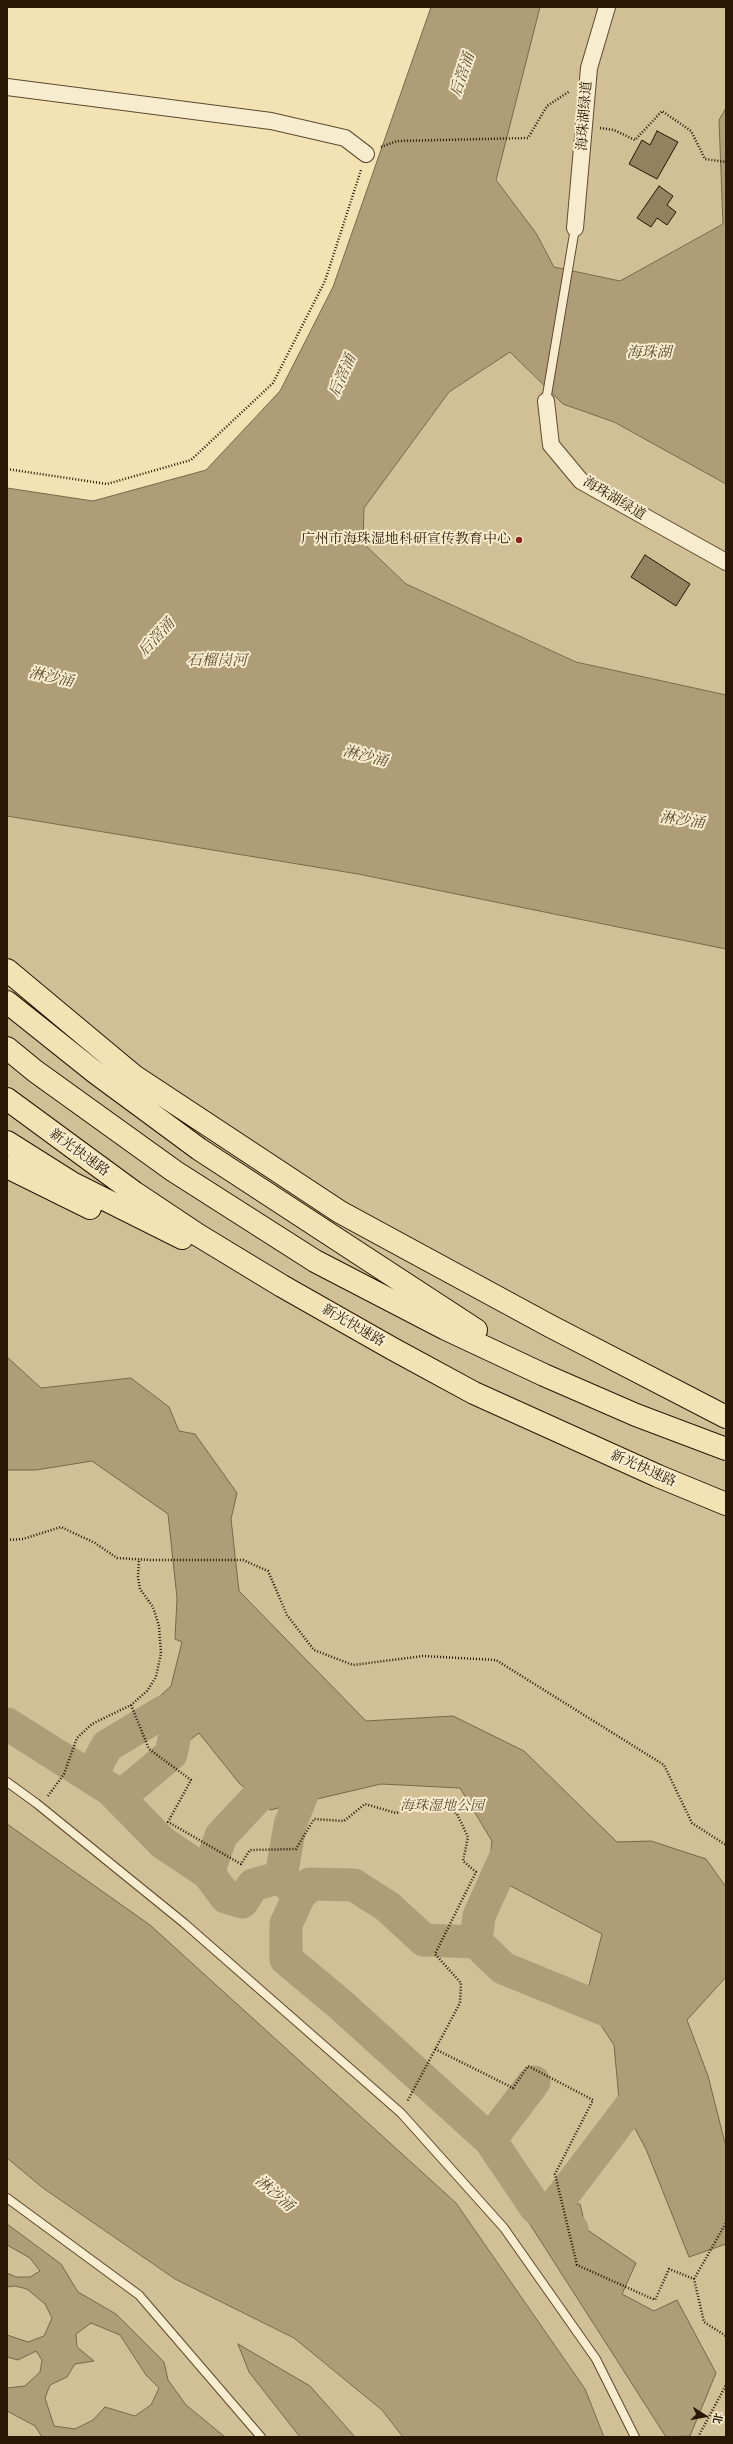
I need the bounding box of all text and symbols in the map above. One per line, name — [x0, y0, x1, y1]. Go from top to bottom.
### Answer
water label: 后滘涌 — [447, 51, 479, 99]
street label: 海珠湖绿道 — [574, 80, 596, 152]
water label: 海珠湖 — [627, 344, 671, 362]
water label: 后滘涌 — [326, 352, 360, 400]
street label: 海珠湖绿道 — [580, 474, 648, 524]
place label: 广州市海珠湿地科研宣传教育中心 — [301, 532, 511, 548]
marker: 广州市海珠湿地科研宣传教育中心 — [514, 535, 524, 545]
water label: 后滘涌 — [135, 615, 179, 661]
water label: 石榴岗河 — [187, 652, 247, 670]
water label: 淋沙涌 — [27, 665, 75, 691]
water label: 淋沙涌 — [341, 743, 389, 771]
water label: 淋沙涌 — [658, 809, 706, 833]
street label: 新光快速路 — [46, 1126, 112, 1180]
street label: 新光快速路 — [318, 1301, 388, 1351]
street label: 新光快速路 — [608, 1447, 678, 1491]
park label: 海珠湿地公园 — [400, 1799, 484, 1815]
water label: 淋沙涌 — [251, 2172, 297, 2216]
north arrow — [685, 2396, 725, 2436]
text: 北 — [710, 2412, 725, 2425]

